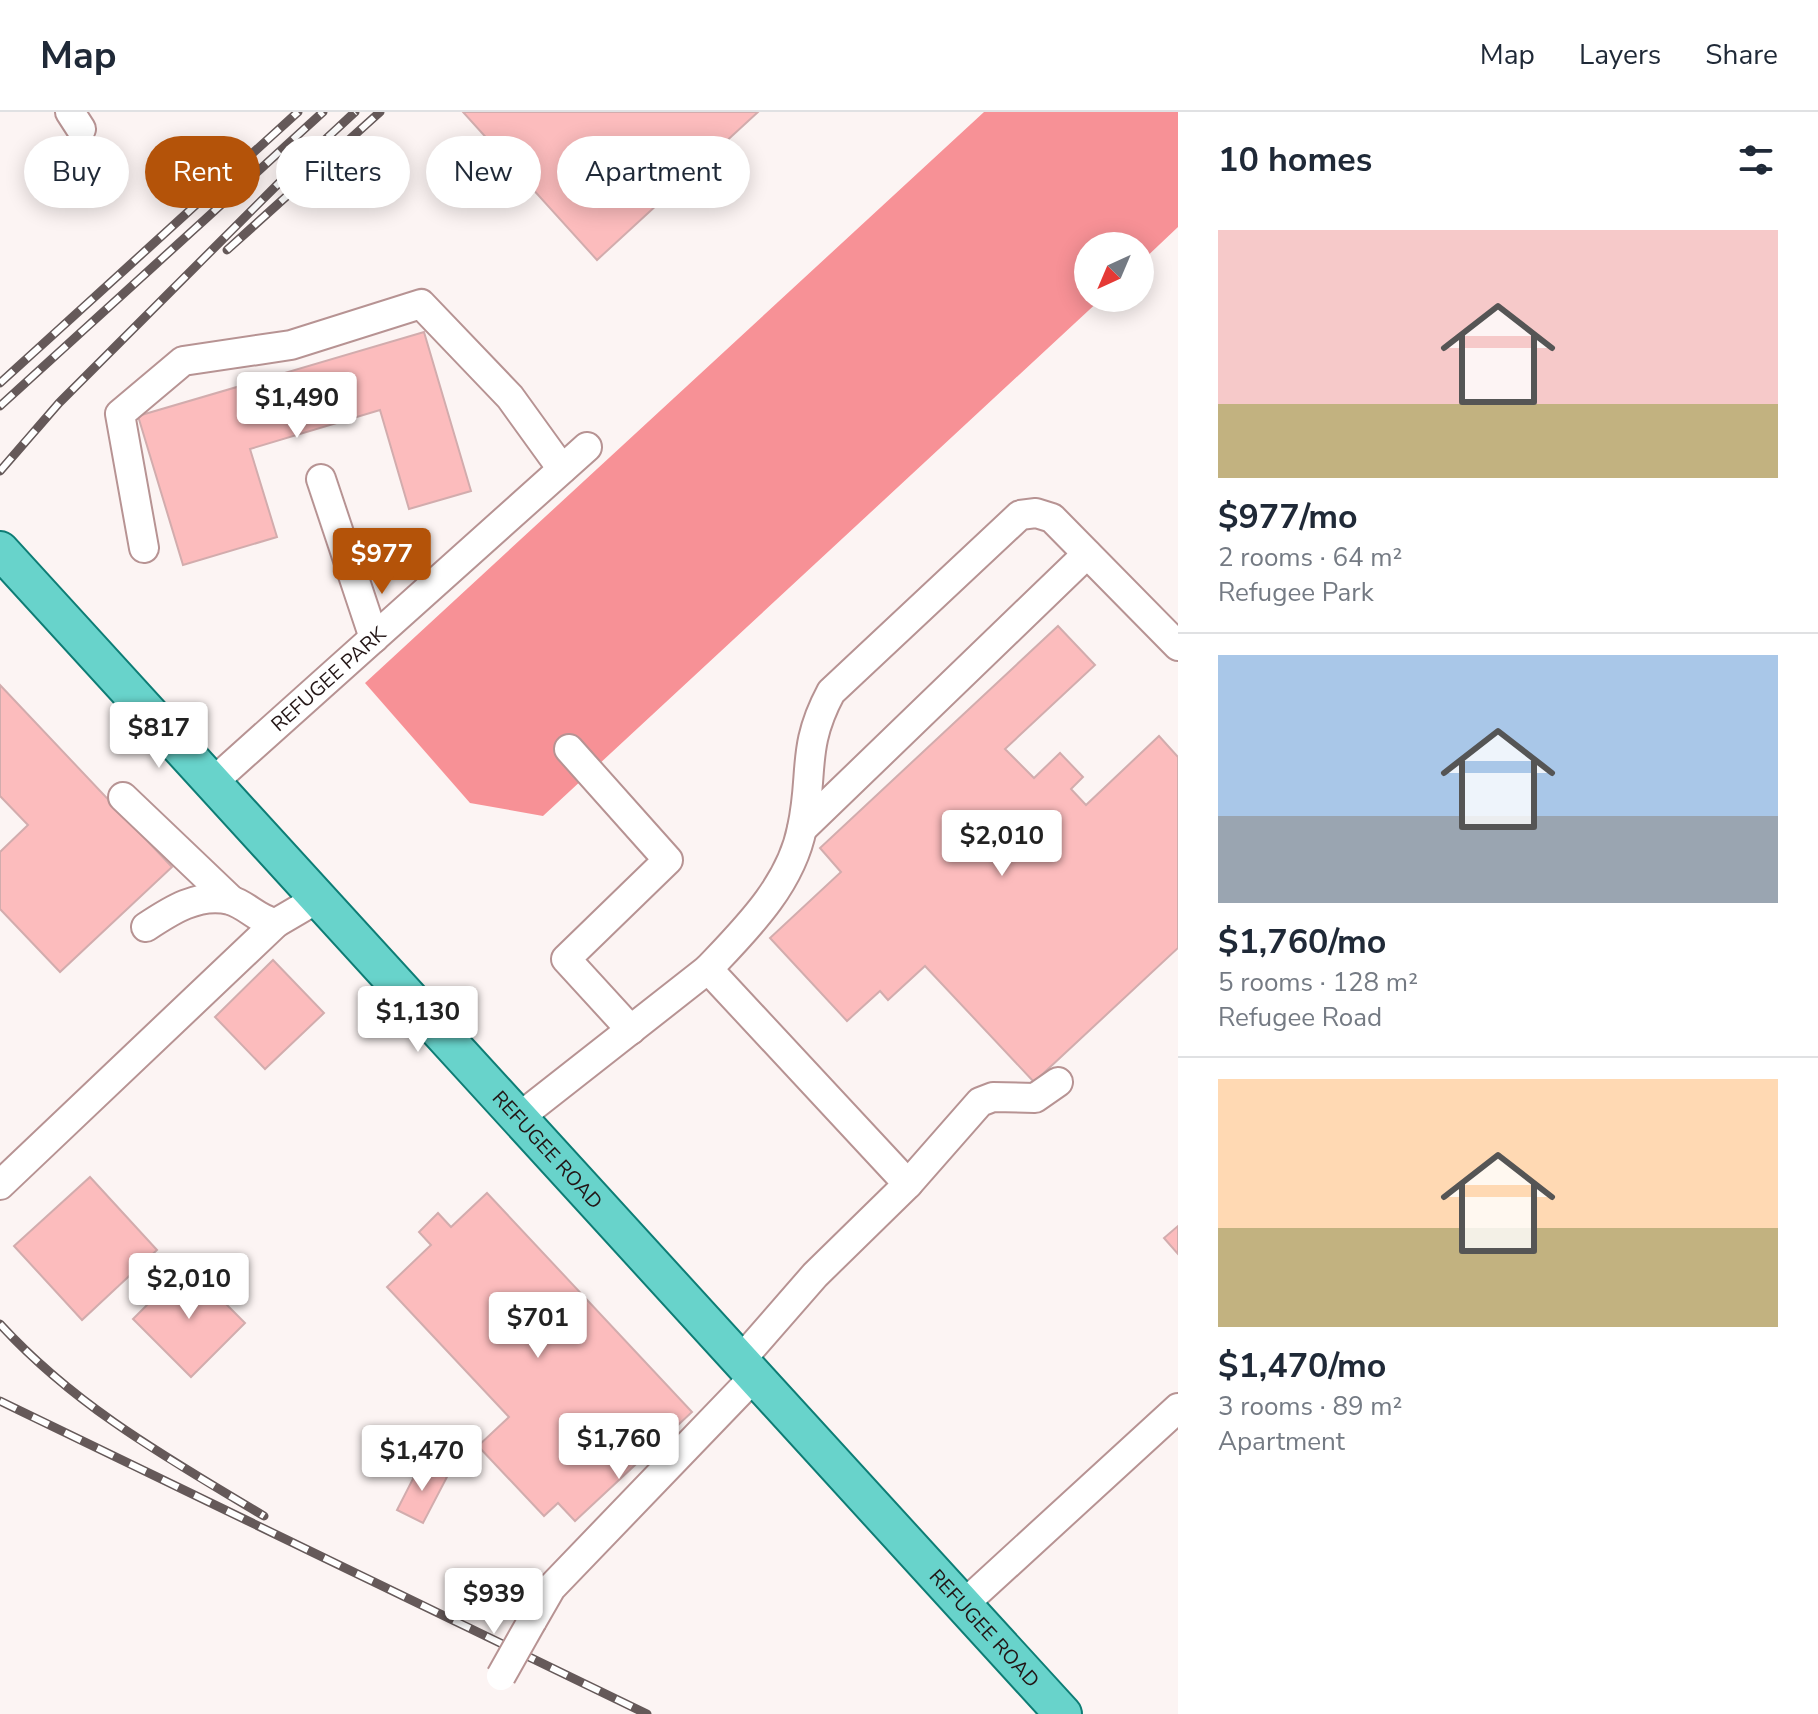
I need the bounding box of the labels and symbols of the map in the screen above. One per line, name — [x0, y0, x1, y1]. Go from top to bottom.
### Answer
north arrow — [1074, 232, 1154, 312]
pin: $1,490 — [232, 372, 362, 440]
pin: $977 — [335, 528, 429, 596]
street label: REFUGEE PARK — [265, 620, 392, 738]
pin: $817 — [112, 702, 206, 770]
pin: $2,010 — [937, 810, 1067, 878]
pin: $1,130 — [353, 986, 483, 1054]
street label: REFUGEE ROAD — [486, 1085, 608, 1215]
pin: $2,010 — [124, 1253, 254, 1321]
pin: $701 — [491, 1292, 585, 1360]
pin: $1,760 — [554, 1413, 684, 1481]
pin: $1,470 — [357, 1425, 487, 1493]
street label: REFUGEE ROAD — [923, 1563, 1045, 1693]
pin: $939 — [447, 1568, 541, 1636]

